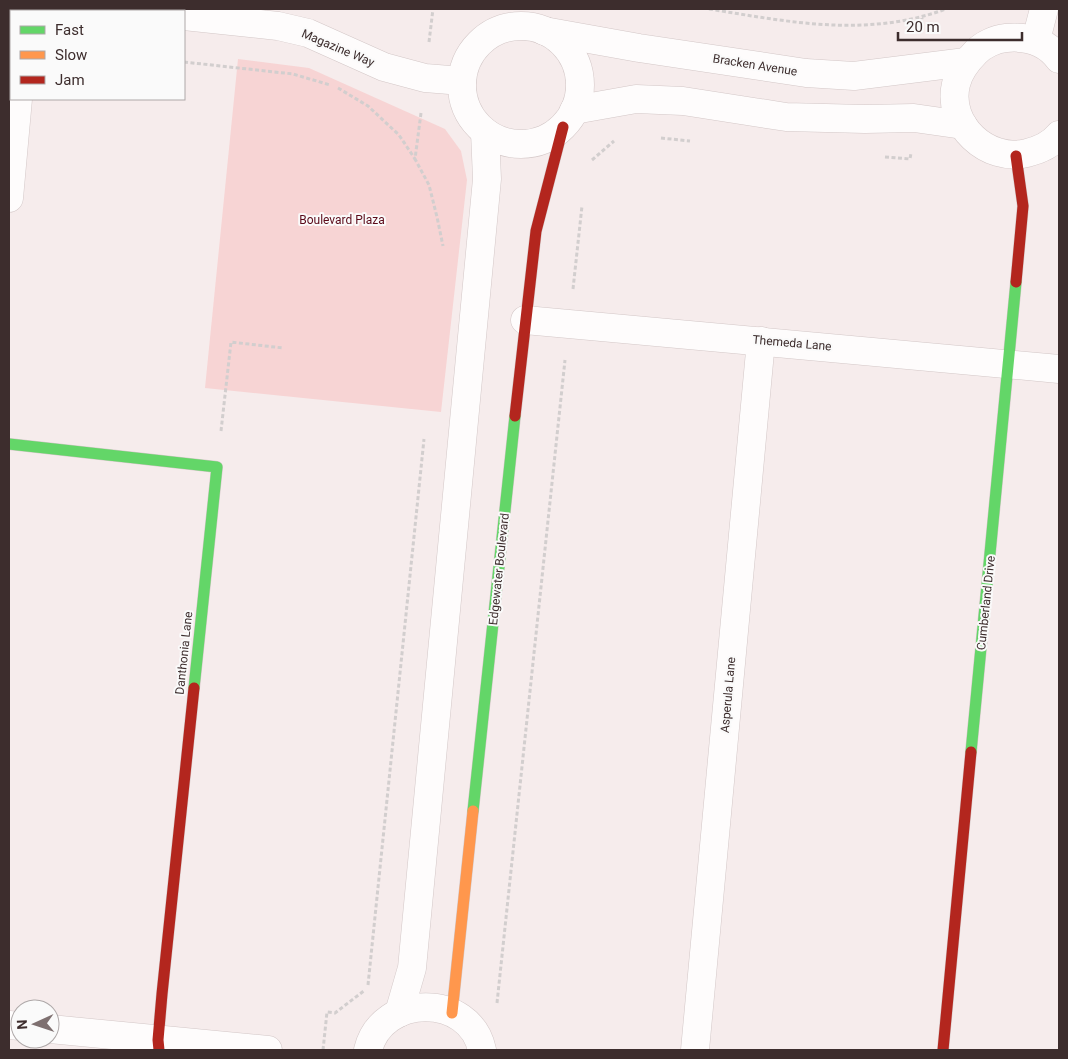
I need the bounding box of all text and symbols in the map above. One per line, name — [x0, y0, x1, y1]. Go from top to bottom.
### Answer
legend — [10, 10, 185, 100]
scale bar — [898, 10, 1022, 42]
text: 20 m — [906, 18, 940, 36]
text: Fast — [55, 21, 84, 39]
street label: Magazine Way — [300, 26, 377, 70]
text: Slow — [55, 46, 87, 64]
street label: Bracken Avenue — [712, 51, 798, 79]
text: Jam — [55, 71, 85, 89]
park label: Boulevard Plaza — [299, 213, 385, 227]
street label: Themeda Lane — [752, 333, 832, 353]
street label: Edgewater Boulevard — [486, 512, 512, 626]
street label: Cumberland Drive — [974, 555, 998, 651]
street label: Danthonia Lane — [173, 611, 195, 695]
street label: Asperula Lane — [718, 656, 738, 734]
north arrow — [10, 999, 60, 1049]
text: N — [14, 1019, 30, 1030]

